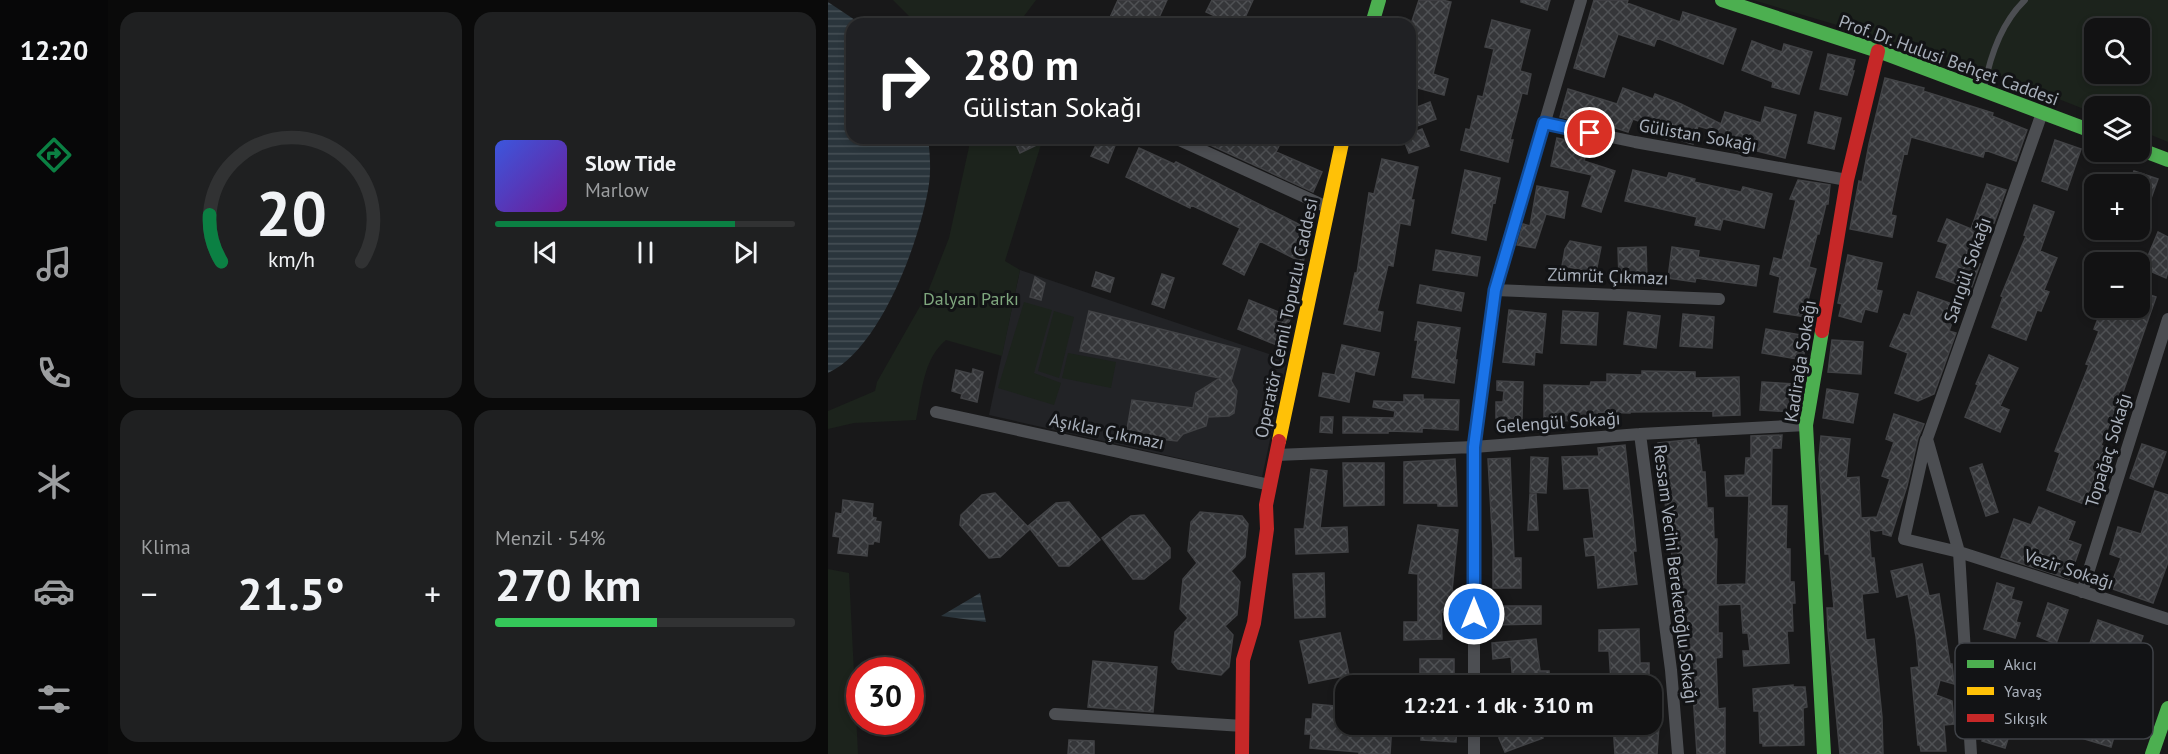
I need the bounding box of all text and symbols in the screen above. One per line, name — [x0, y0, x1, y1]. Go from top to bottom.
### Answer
street label: Prof. Dr. Hulusi Behçet Caddesi — [1836, 9, 2062, 111]
map controls — [2084, 18, 2150, 318]
button: search — [2084, 18, 2150, 84]
text: 12:20 — [20, 33, 88, 67]
text: 280 m — [963, 37, 1079, 92]
icon: right — [864, 42, 942, 120]
text: Gülistan Sokağı — [963, 90, 1142, 124]
button: layers — [2084, 96, 2150, 162]
pin — [1564, 107, 1615, 158]
street label: Gülistan Sokağı — [1637, 113, 1759, 157]
icon: arrive — [1573, 116, 1606, 149]
icon: directions — [33, 134, 75, 176]
text: Slow Tide — [585, 149, 676, 177]
text: 20 — [256, 172, 326, 253]
button: + — [2084, 174, 2150, 240]
text: Marlow — [585, 177, 649, 203]
street label: Operatör Cemil Topuzlu Caddesi — [1249, 196, 1323, 440]
street label: Sarıgül Sokağı — [1938, 214, 1996, 326]
icon: previous — [529, 236, 562, 269]
icon: pause — [629, 236, 662, 269]
icon: next — [729, 236, 762, 269]
icon: music — [33, 243, 75, 285]
text: km/h — [267, 245, 314, 273]
button: − — [2084, 252, 2150, 318]
street label: Zümrüt Çıkmazı — [1547, 262, 1669, 290]
park label: Dalyan Parkı — [923, 287, 1019, 310]
street label: Kadirağa Sokağı — [1779, 298, 1821, 424]
icon: phone — [33, 352, 75, 394]
street label: Topağaç Sokağı — [2080, 390, 2136, 510]
street label: Gelengül Sokağı — [1495, 406, 1621, 438]
street label: Aşıklar Çıkmazı — [1047, 408, 1167, 454]
street label: Ressam Vecihi Bereketoğlu Sokağı — [1649, 443, 1703, 705]
icon: climate — [33, 461, 75, 503]
text: Menzil · 54% — [495, 525, 605, 551]
text: Klima — [141, 534, 191, 560]
street label: Vezir Sokağı — [2020, 543, 2117, 594]
text: 270 km — [495, 555, 641, 613]
text: 21.5° — [237, 564, 345, 622]
icon: car — [33, 570, 75, 612]
text: − — [141, 572, 158, 615]
text: + — [424, 572, 441, 615]
position arrow — [1442, 582, 1506, 646]
legend — [1955, 643, 2153, 739]
text: Akıcı — [2004, 654, 2037, 674]
speed limit sign: 30 — [846, 657, 924, 735]
icon: filters — [33, 678, 75, 720]
text: Yavaş — [2004, 681, 2042, 701]
text: 12:21 · 1 dk · 310 m — [1404, 691, 1593, 719]
text: Sıkışık — [2004, 708, 2048, 728]

